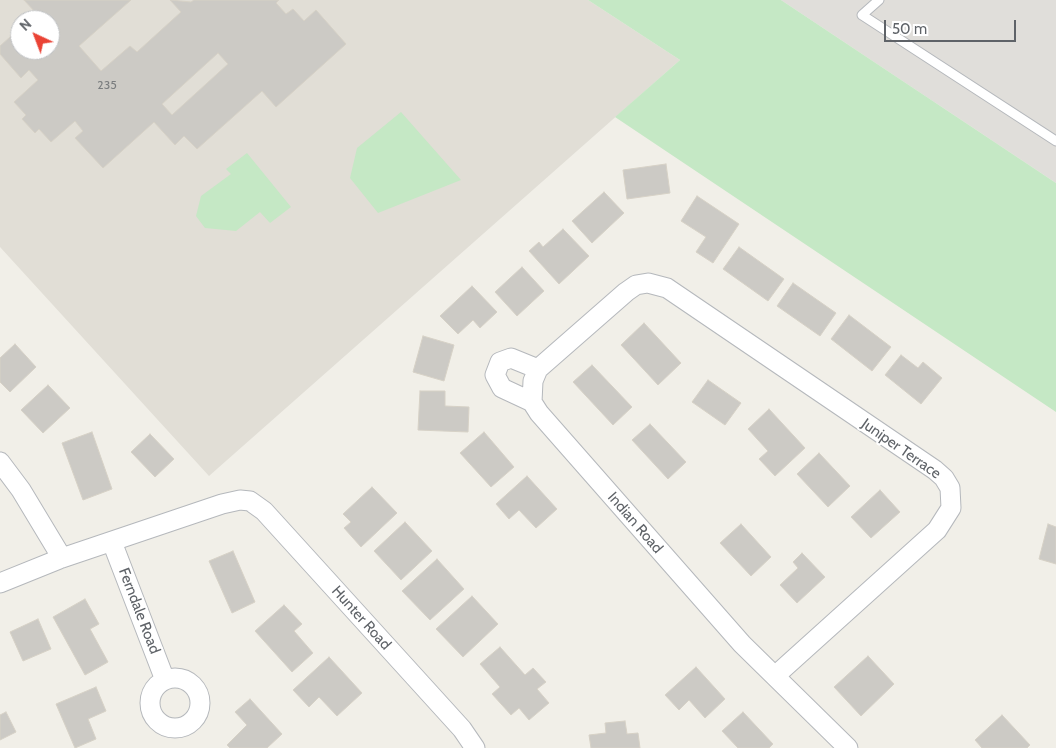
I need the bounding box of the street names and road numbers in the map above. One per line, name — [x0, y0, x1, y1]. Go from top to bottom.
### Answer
street label: Juniper Terrace — [858, 415, 944, 483]
street label: Indian Road — [604, 489, 666, 557]
street label: Ferndale Road — [114, 565, 164, 657]
street label: Hunter Road — [328, 582, 394, 654]

